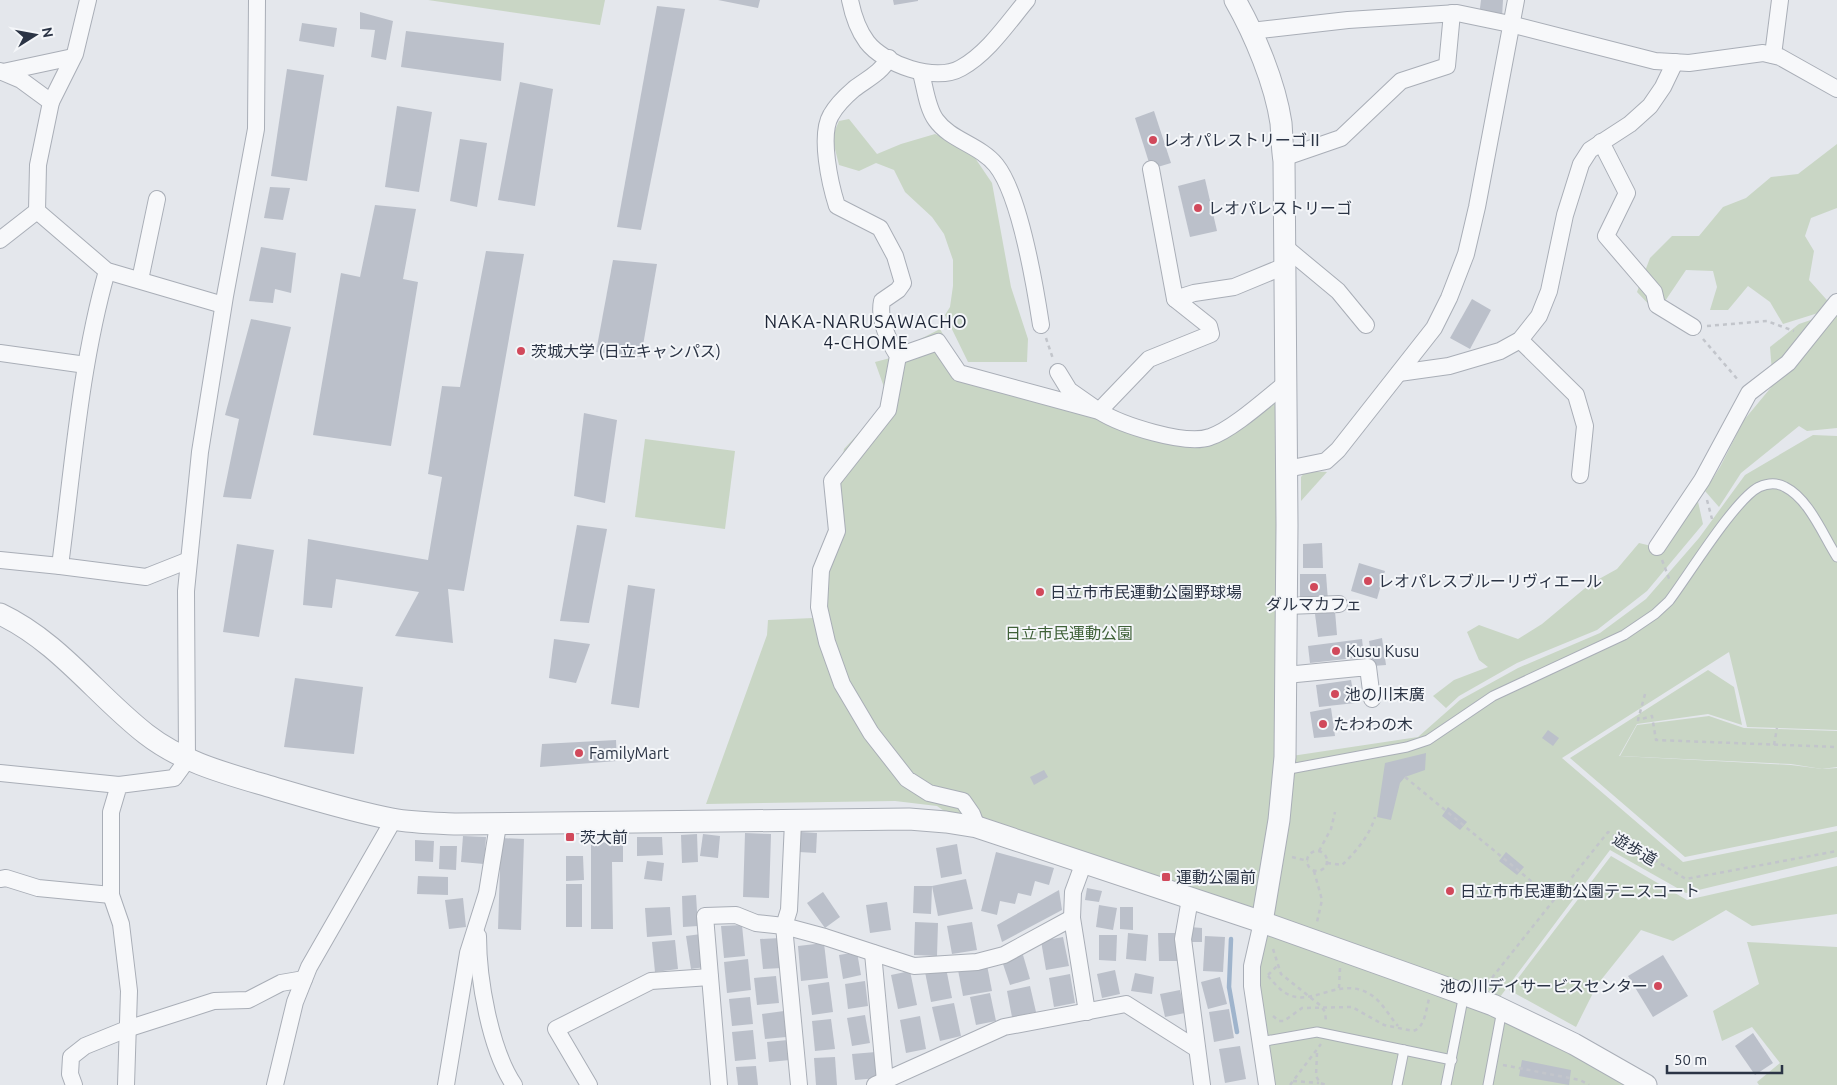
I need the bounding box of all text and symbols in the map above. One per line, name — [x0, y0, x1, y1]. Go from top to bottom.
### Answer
north arrow — [10, 10, 60, 60]
text: N — [39, 26, 57, 39]
place label: レオパレストリーゴⅡ — [1163, 131, 1323, 149]
marker: レオパレストリーゴⅡ — [1147, 134, 1159, 146]
place label: レオパレストリーゴ — [1208, 199, 1352, 217]
marker: レオパレストリーゴ — [1192, 202, 1204, 214]
district label: NAKA-NARUSAWACHO 4-CHOME — [764, 311, 968, 352]
place label: 茨城大学 (日立キャンパス) — [531, 342, 721, 361]
marker: 茨城大学 (日立キャンパス) — [515, 345, 527, 357]
place label: レオパレスブルーリヴィエール — [1378, 572, 1602, 590]
marker: レオパレスブルーリヴィエール — [1362, 575, 1374, 587]
marker: ダルマカフェ — [1308, 581, 1320, 593]
place label: 日立市市民運動公園野球場 — [1050, 583, 1242, 601]
marker: 日立市市民運動公園野球場 — [1034, 586, 1046, 598]
place label: ダルマカフェ — [1266, 595, 1362, 613]
park label: 日立市民運動公園 — [1005, 624, 1133, 642]
place label: Kusu Kusu — [1346, 642, 1419, 660]
marker: Kusu Kusu — [1330, 645, 1342, 657]
place label: 池の川末廣 — [1345, 685, 1425, 703]
marker: 池の川末廣 — [1329, 688, 1341, 700]
place label: たわわの木 — [1333, 715, 1413, 733]
marker: たわわの木 — [1317, 718, 1329, 730]
place label: FamilyMart — [589, 744, 670, 762]
marker: FamilyMart — [573, 747, 585, 759]
place label: 茨大前 — [580, 828, 628, 846]
street label: 遊歩道 — [1610, 829, 1660, 869]
marker: 茨大前 — [564, 831, 576, 843]
place label: 運動公園前 — [1176, 868, 1256, 886]
marker: 運動公園前 — [1160, 871, 1172, 883]
place label: 日立市市民運動公園テニスコート — [1460, 882, 1700, 900]
marker: 日立市市民運動公園テニスコート — [1444, 885, 1456, 897]
place label: 池の川デイサービスセンター — [1440, 977, 1648, 995]
marker: 池の川デイサービスセンター — [1652, 980, 1664, 992]
scale bar — [1667, 1042, 1782, 1074]
text: 50 m — [1674, 1051, 1707, 1068]

